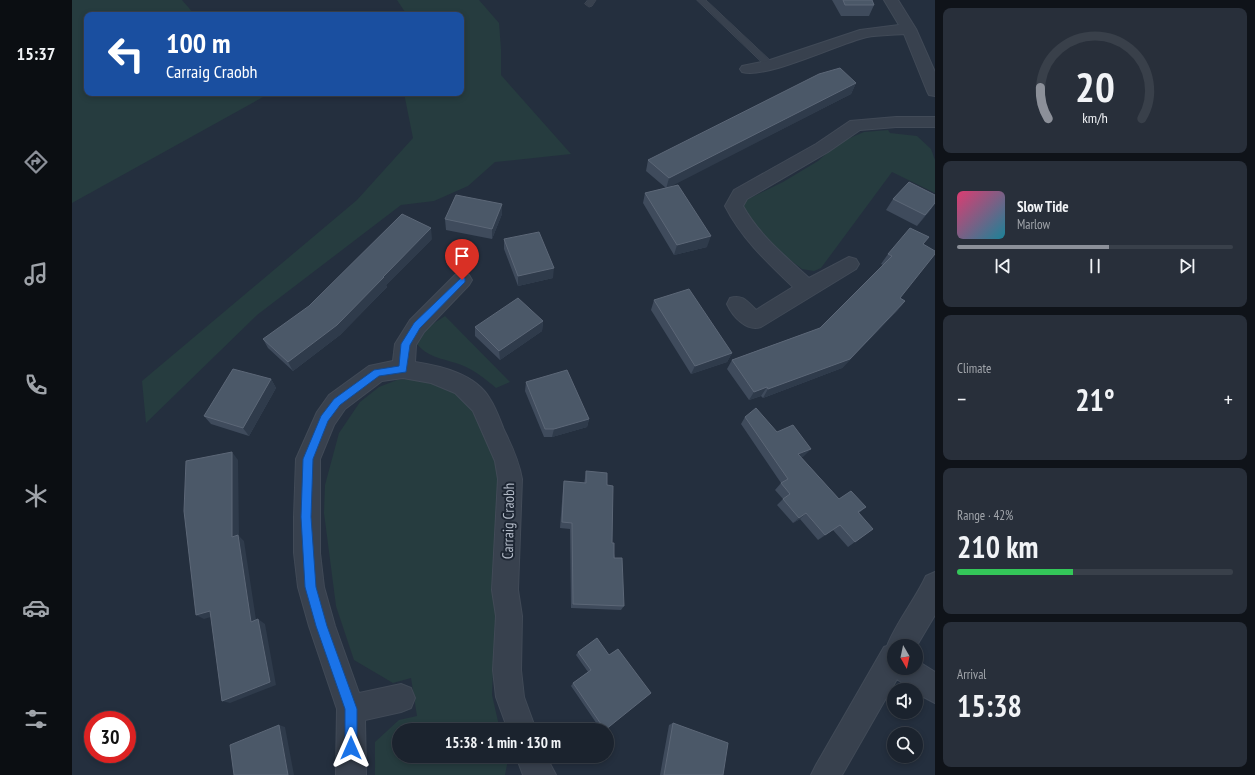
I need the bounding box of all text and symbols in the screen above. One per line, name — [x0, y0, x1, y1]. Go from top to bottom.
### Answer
text: 100 m — [166, 24, 230, 61]
icon: left — [100, 28, 152, 80]
text: 15:37 — [17, 42, 55, 65]
text: Carraig Craobh — [166, 60, 257, 83]
text: 20 — [1075, 60, 1115, 113]
text: km/h — [1082, 107, 1108, 126]
icon: directions — [22, 148, 50, 176]
text: Slow Tide — [1017, 197, 1069, 216]
text: Marlow — [1017, 216, 1050, 233]
pin — [445, 239, 479, 280]
icon: arrive — [451, 245, 473, 267]
icon: previous — [992, 255, 1014, 277]
icon: pause — [1084, 255, 1106, 277]
icon: next — [1176, 255, 1198, 277]
icon: music — [22, 260, 50, 288]
text: Climate — [957, 360, 991, 377]
icon: phone — [22, 371, 50, 399]
text: 21° — [1075, 380, 1115, 419]
text: − — [957, 385, 966, 413]
text: + — [1224, 385, 1233, 413]
icon: climate — [22, 482, 50, 510]
street label: Carraig Craobh — [498, 483, 518, 559]
text: Range · 42% — [957, 507, 1013, 524]
text: 210 km — [957, 527, 1038, 566]
icon: car — [22, 594, 50, 622]
north arrow — [887, 639, 923, 675]
map controls — [887, 639, 923, 763]
text: Arrival — [957, 666, 986, 683]
button: sound — [887, 683, 923, 719]
text: 15:38 — [957, 686, 1022, 725]
icon: filters — [22, 705, 50, 733]
speed limit sign: 30 — [84, 711, 136, 763]
position arrow — [330, 727, 372, 769]
button: search — [887, 727, 923, 763]
text: 15:38 · 1 min · 130 m — [445, 733, 561, 752]

